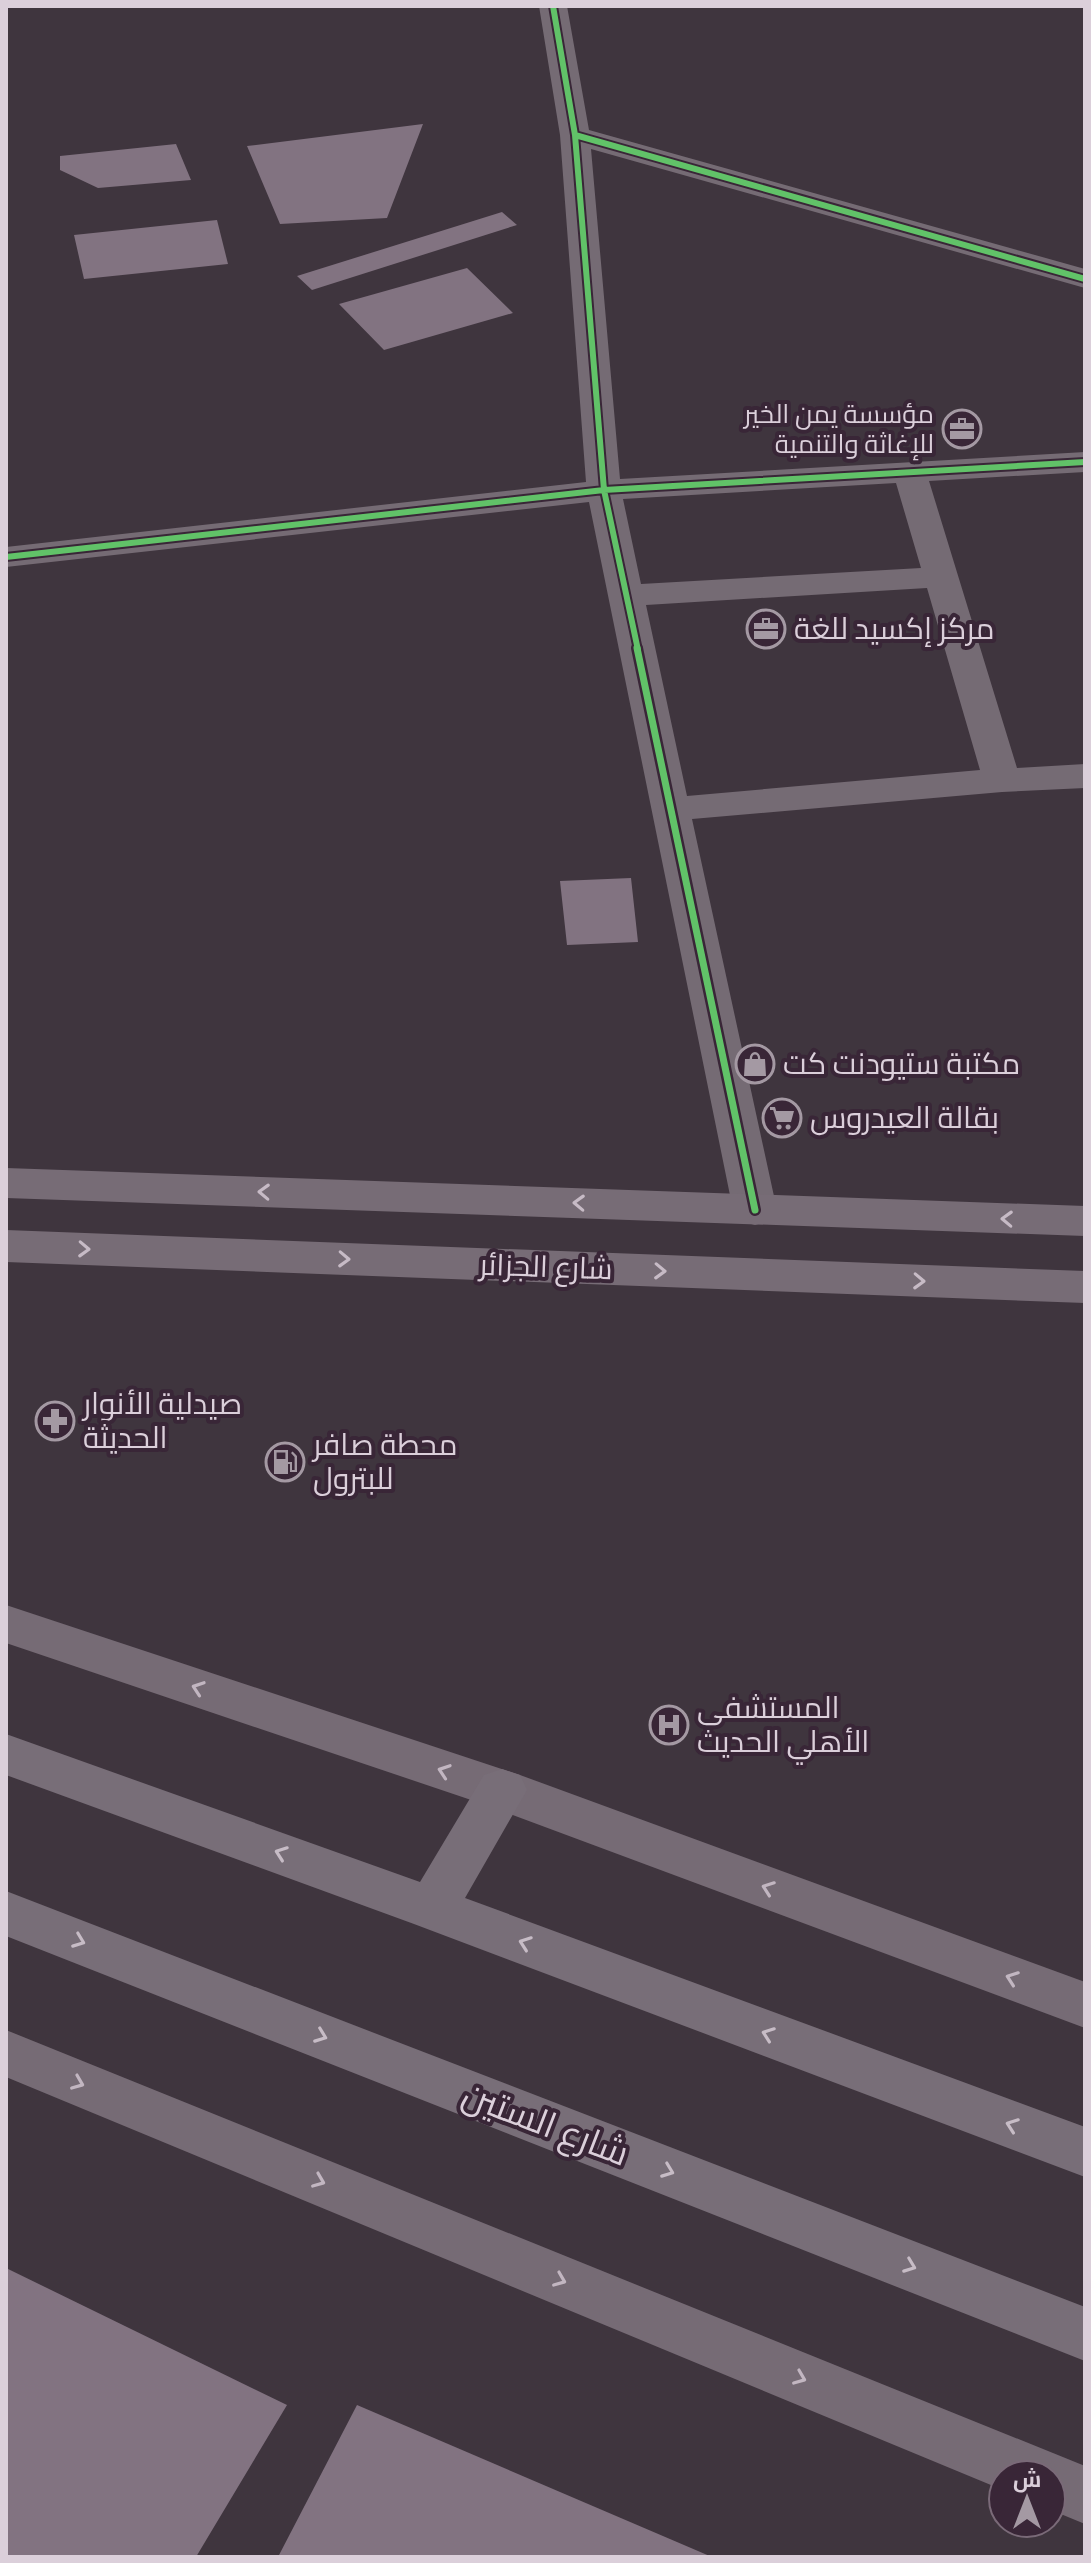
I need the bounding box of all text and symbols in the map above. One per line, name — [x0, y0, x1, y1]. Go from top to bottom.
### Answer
place label: مؤسسة يمن الخير للإغاثة والتنمية — [742, 399, 934, 461]
office icon: مؤسسة يمن الخير للإغاثة والتنمية — [941, 408, 983, 450]
office icon: مركز إكسيد للغة — [745, 608, 787, 650]
place label: مركز إكسيد للغة — [794, 611, 995, 648]
shop icon: مكتبة ستيودنت كت — [734, 1043, 776, 1085]
place label: مكتبة ستيودنت كت — [783, 1046, 1020, 1083]
supermarket icon: بقالة العيدروس — [761, 1097, 803, 1139]
place label: بقالة العيدروس — [810, 1100, 999, 1137]
one-way arrow — [257, 1183, 270, 1200]
one-way arrow — [572, 1195, 585, 1212]
one-way arrow — [1000, 1210, 1013, 1227]
one-way arrow — [78, 1240, 91, 1257]
street label: شارع الجزائر — [477, 1247, 613, 1289]
one-way arrow — [338, 1250, 351, 1267]
one-way arrow — [654, 1262, 667, 1279]
one-way arrow — [913, 1272, 926, 1289]
place label: صيدلية الأنوار الحديثة — [81, 1386, 242, 1457]
pharmacy icon: صيدلية الأنوار الحديثة — [34, 1400, 76, 1442]
place label: محطة صافر للبترول — [311, 1427, 457, 1498]
fuel station icon: محطة صافر للبترول — [264, 1441, 306, 1483]
one-way arrow — [192, 1682, 206, 1698]
place label: المستشفى الأهلي الحديث — [697, 1690, 869, 1765]
hospital icon: المستشفى الأهلي الحديث — [648, 1704, 690, 1746]
one-way arrow — [438, 1764, 452, 1780]
one-way arrow — [275, 1847, 289, 1863]
one-way arrow — [762, 1881, 776, 1898]
one-way arrow — [71, 1932, 85, 1948]
one-way arrow — [519, 1936, 533, 1953]
one-way arrow — [1006, 1971, 1020, 1988]
one-way arrow — [313, 2026, 327, 2043]
one-way arrow — [762, 2027, 776, 2044]
street label: شارع الستين — [456, 2072, 635, 2178]
one-way arrow — [70, 2073, 84, 2090]
one-way arrow — [1006, 2118, 1020, 2135]
one-way arrow — [660, 2161, 674, 2178]
one-way arrow — [311, 2171, 325, 2188]
one-way arrow — [902, 2256, 916, 2272]
one-way arrow — [551, 2270, 566, 2286]
one-way arrow — [792, 2369, 806, 2385]
north arrow — [987, 2459, 1067, 2539]
text: ش — [1013, 2466, 1041, 2493]

